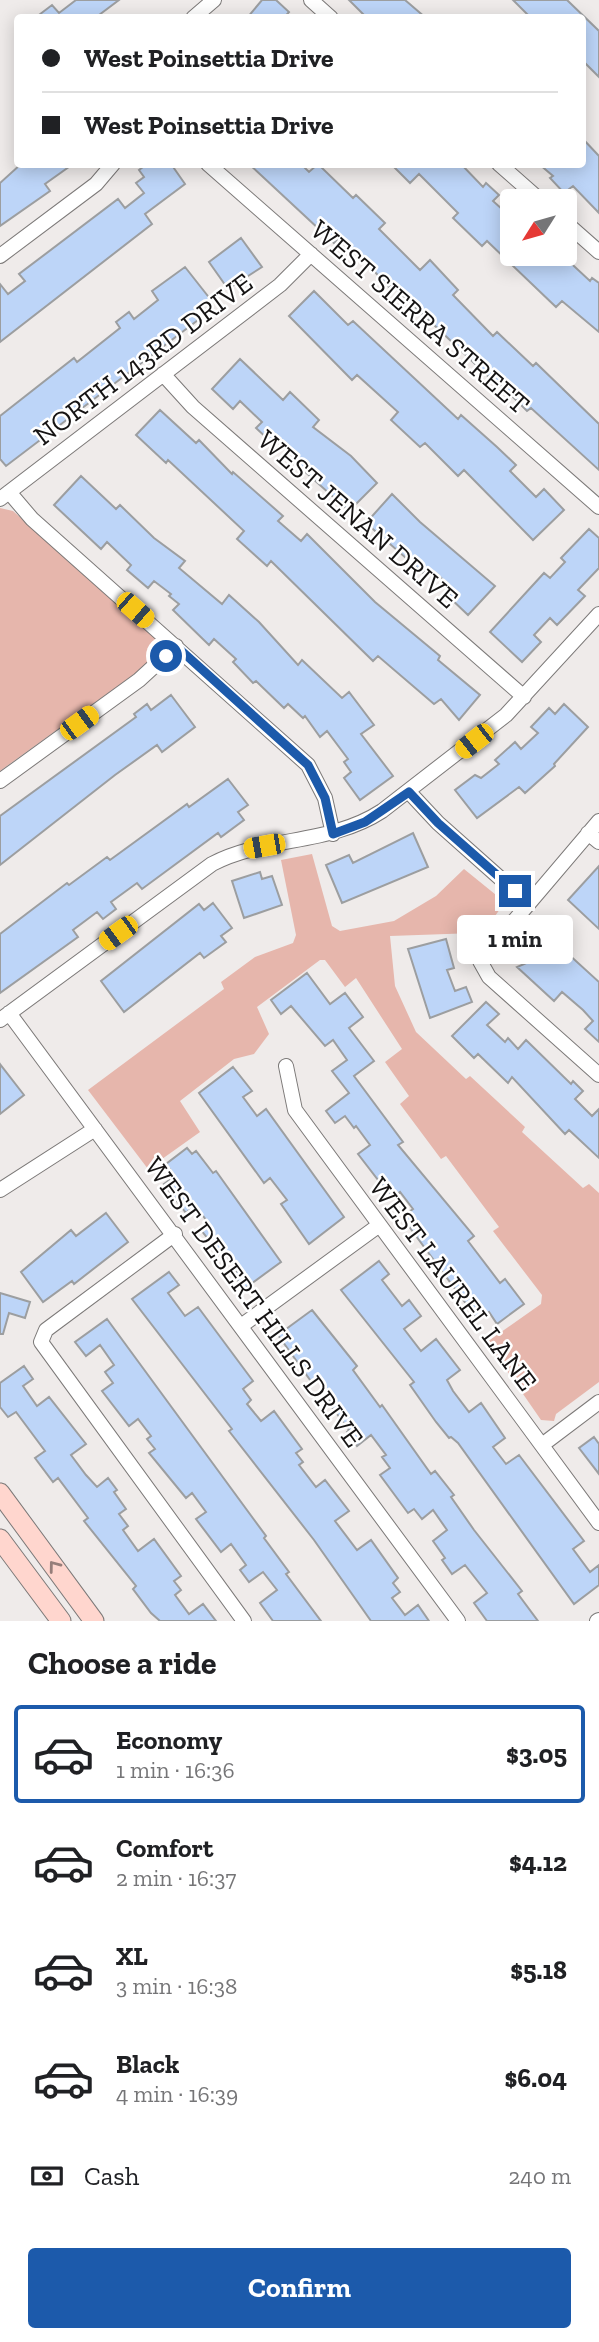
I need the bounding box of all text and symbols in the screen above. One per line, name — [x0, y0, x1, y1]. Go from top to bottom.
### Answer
text: West Poinsettia Drive — [84, 42, 334, 74]
text: West Poinsettia Drive — [84, 109, 334, 141]
north arrow — [500, 189, 578, 266]
map controls — [500, 189, 577, 266]
street label: WEST SIERRA STREET — [304, 213, 536, 421]
street label: NORTH 143RD DRIVE — [27, 266, 259, 452]
street label: WEST JENAN DRIVE — [251, 423, 465, 615]
car — [113, 588, 158, 632]
route start — [150, 640, 182, 672]
car — [56, 702, 103, 744]
car — [451, 720, 498, 762]
car — [242, 832, 287, 860]
route end — [499, 875, 531, 907]
car — [95, 912, 142, 954]
callout: 1 min — [457, 916, 573, 964]
text: 1 min — [488, 925, 542, 953]
street label: WEST DESERT HILLS DRIVE — [138, 1150, 370, 1454]
street label: WEST LAUREL LANE — [362, 1171, 544, 1397]
one-way arrow — [50, 1561, 62, 1574]
text: Choose a ride — [28, 1644, 216, 1682]
icon: car — [32, 1723, 95, 1786]
text: Economy — [116, 1724, 222, 1756]
text: $3.05 — [506, 1738, 567, 1770]
text: 1 min · 16:36 — [116, 1756, 235, 1784]
icon: car — [32, 1831, 95, 1894]
text: Comfort — [116, 1832, 213, 1864]
text: $4.12 — [509, 1846, 567, 1878]
text: 2 min · 16:37 — [116, 1864, 236, 1892]
icon: car — [32, 1939, 95, 2002]
text: XL — [116, 1940, 148, 1972]
text: $5.18 — [510, 1954, 567, 1986]
text: 3 min · 16:38 — [116, 1972, 237, 2000]
icon: car — [32, 2047, 95, 2110]
text: Black — [116, 2048, 179, 2080]
text: $6.04 — [505, 2062, 567, 2094]
text: 4 min · 16:39 — [116, 2080, 238, 2108]
icon: cash — [28, 2157, 66, 2195]
text: Cash — [84, 2160, 139, 2192]
text: 240 m — [508, 2162, 571, 2190]
button: Confirm — [28, 2248, 571, 2328]

